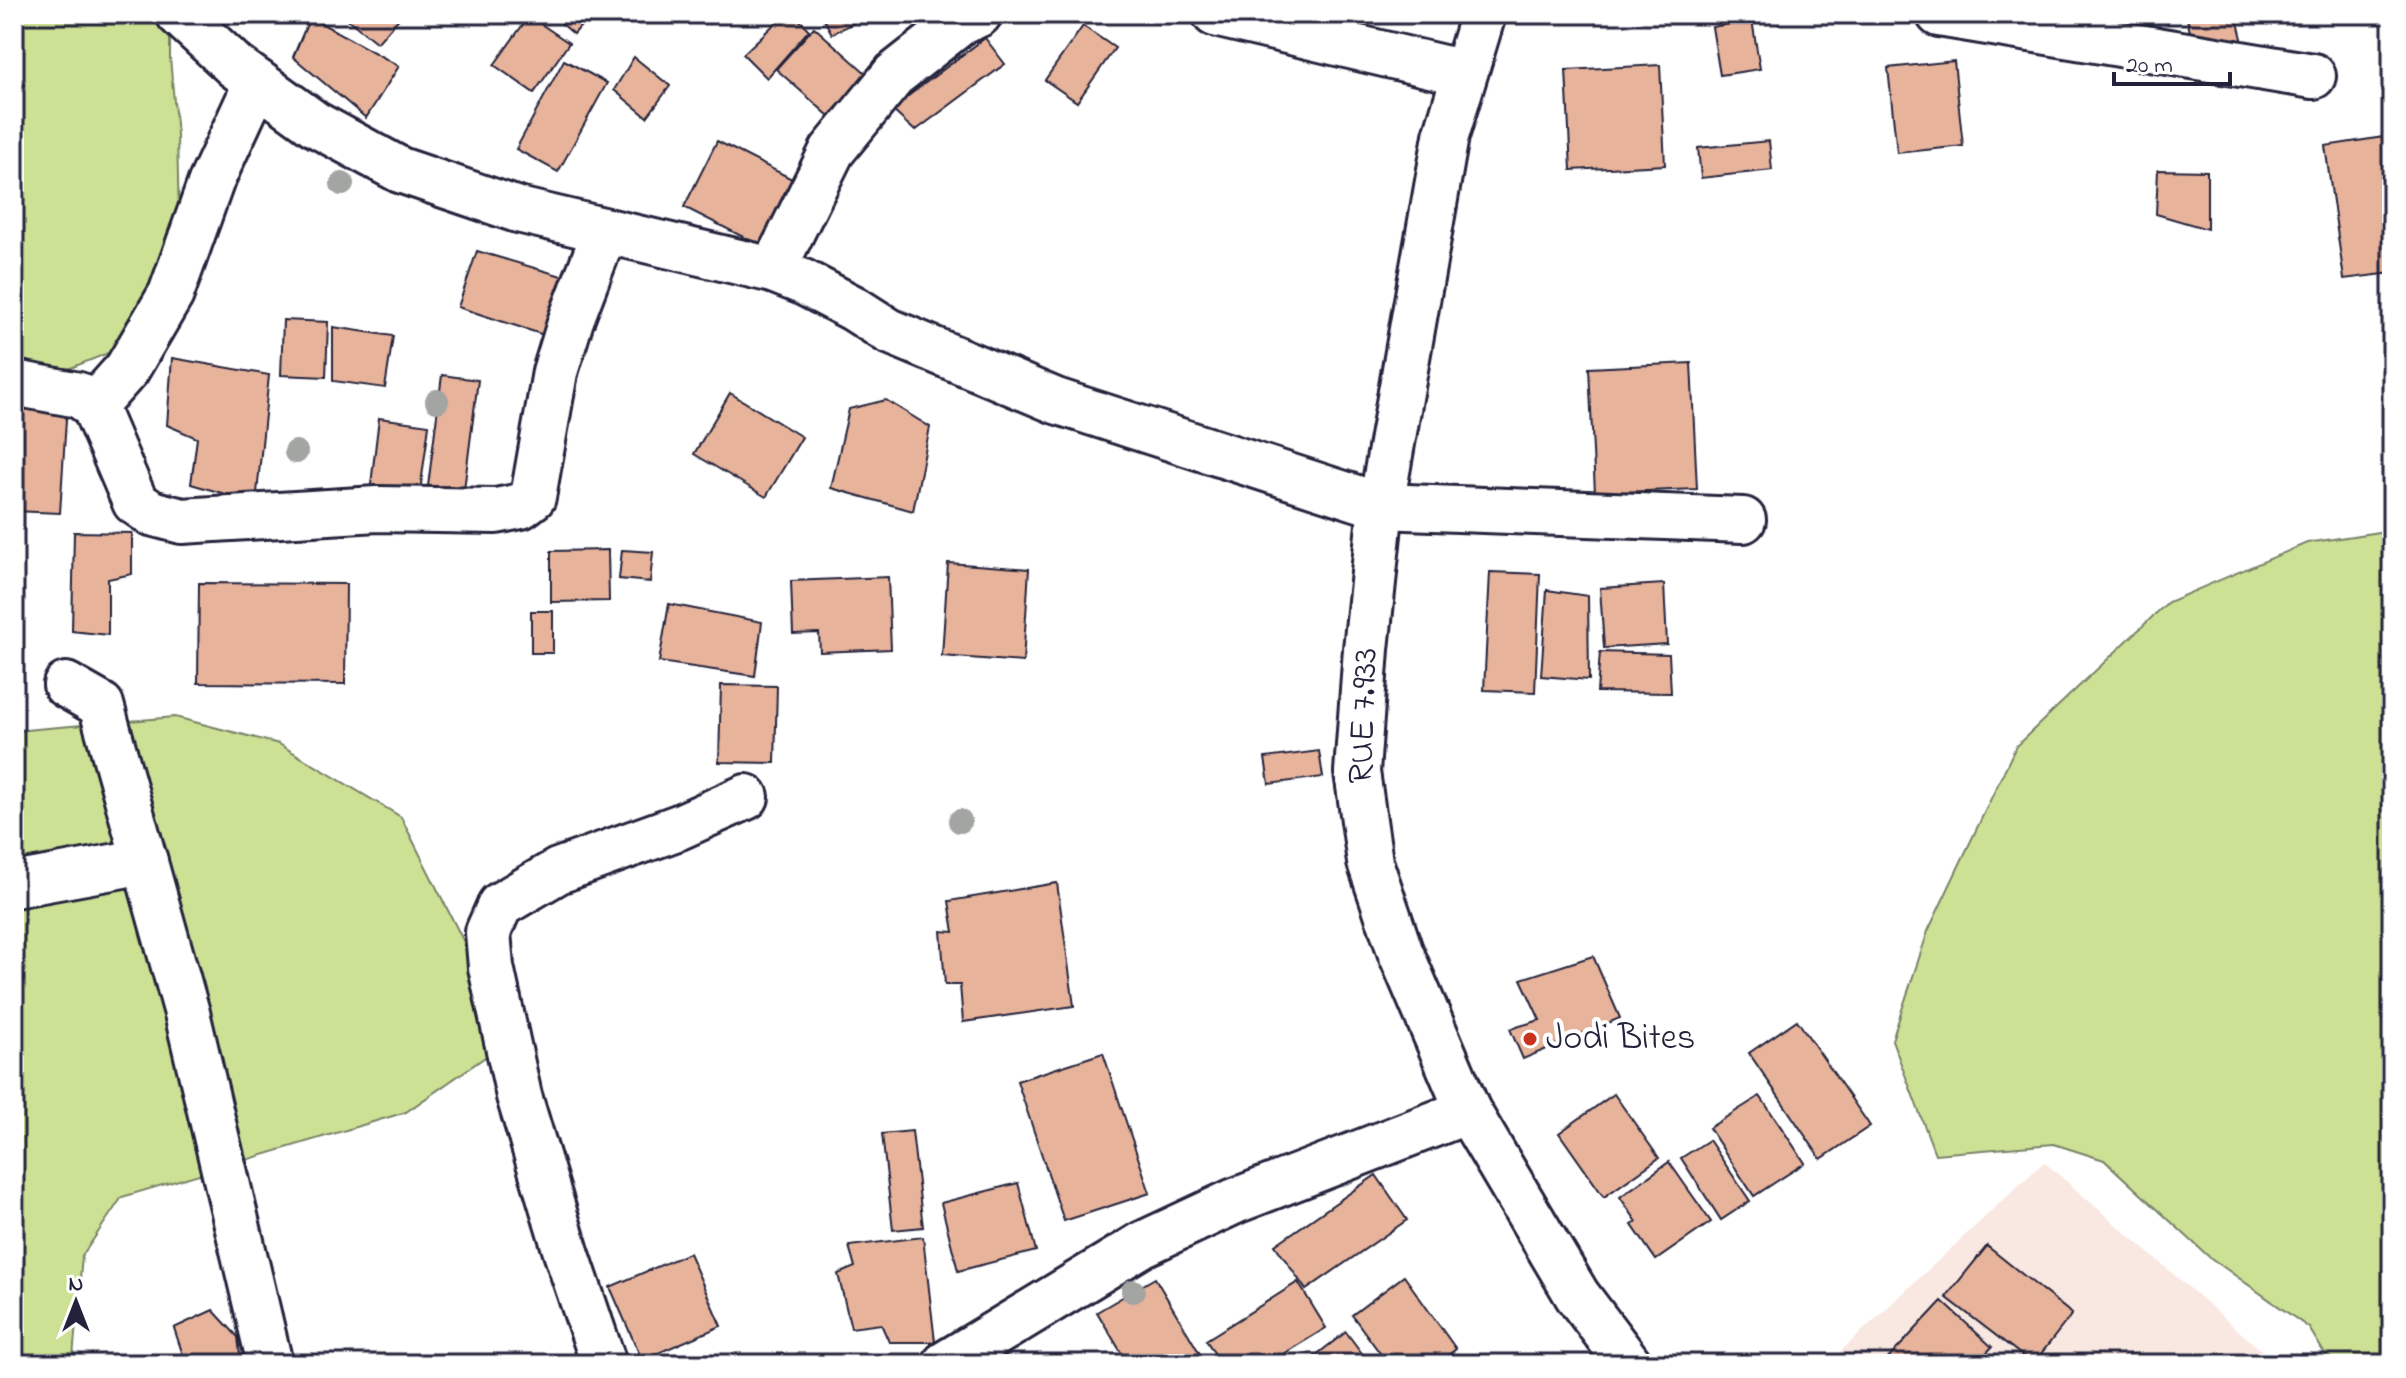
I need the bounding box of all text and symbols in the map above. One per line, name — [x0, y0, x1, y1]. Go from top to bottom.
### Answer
scale bar — [2114, 36, 2230, 86]
text: 20 m — [2126, 49, 2173, 84]
street label: RUE 7.933 — [1336, 647, 1394, 785]
place label: Jodi Bites — [1546, 1013, 1695, 1066]
marker: Jodi Bites — [1521, 1030, 1539, 1048]
north arrow — [36, 1262, 116, 1342]
text: N — [69, 1269, 83, 1301]

